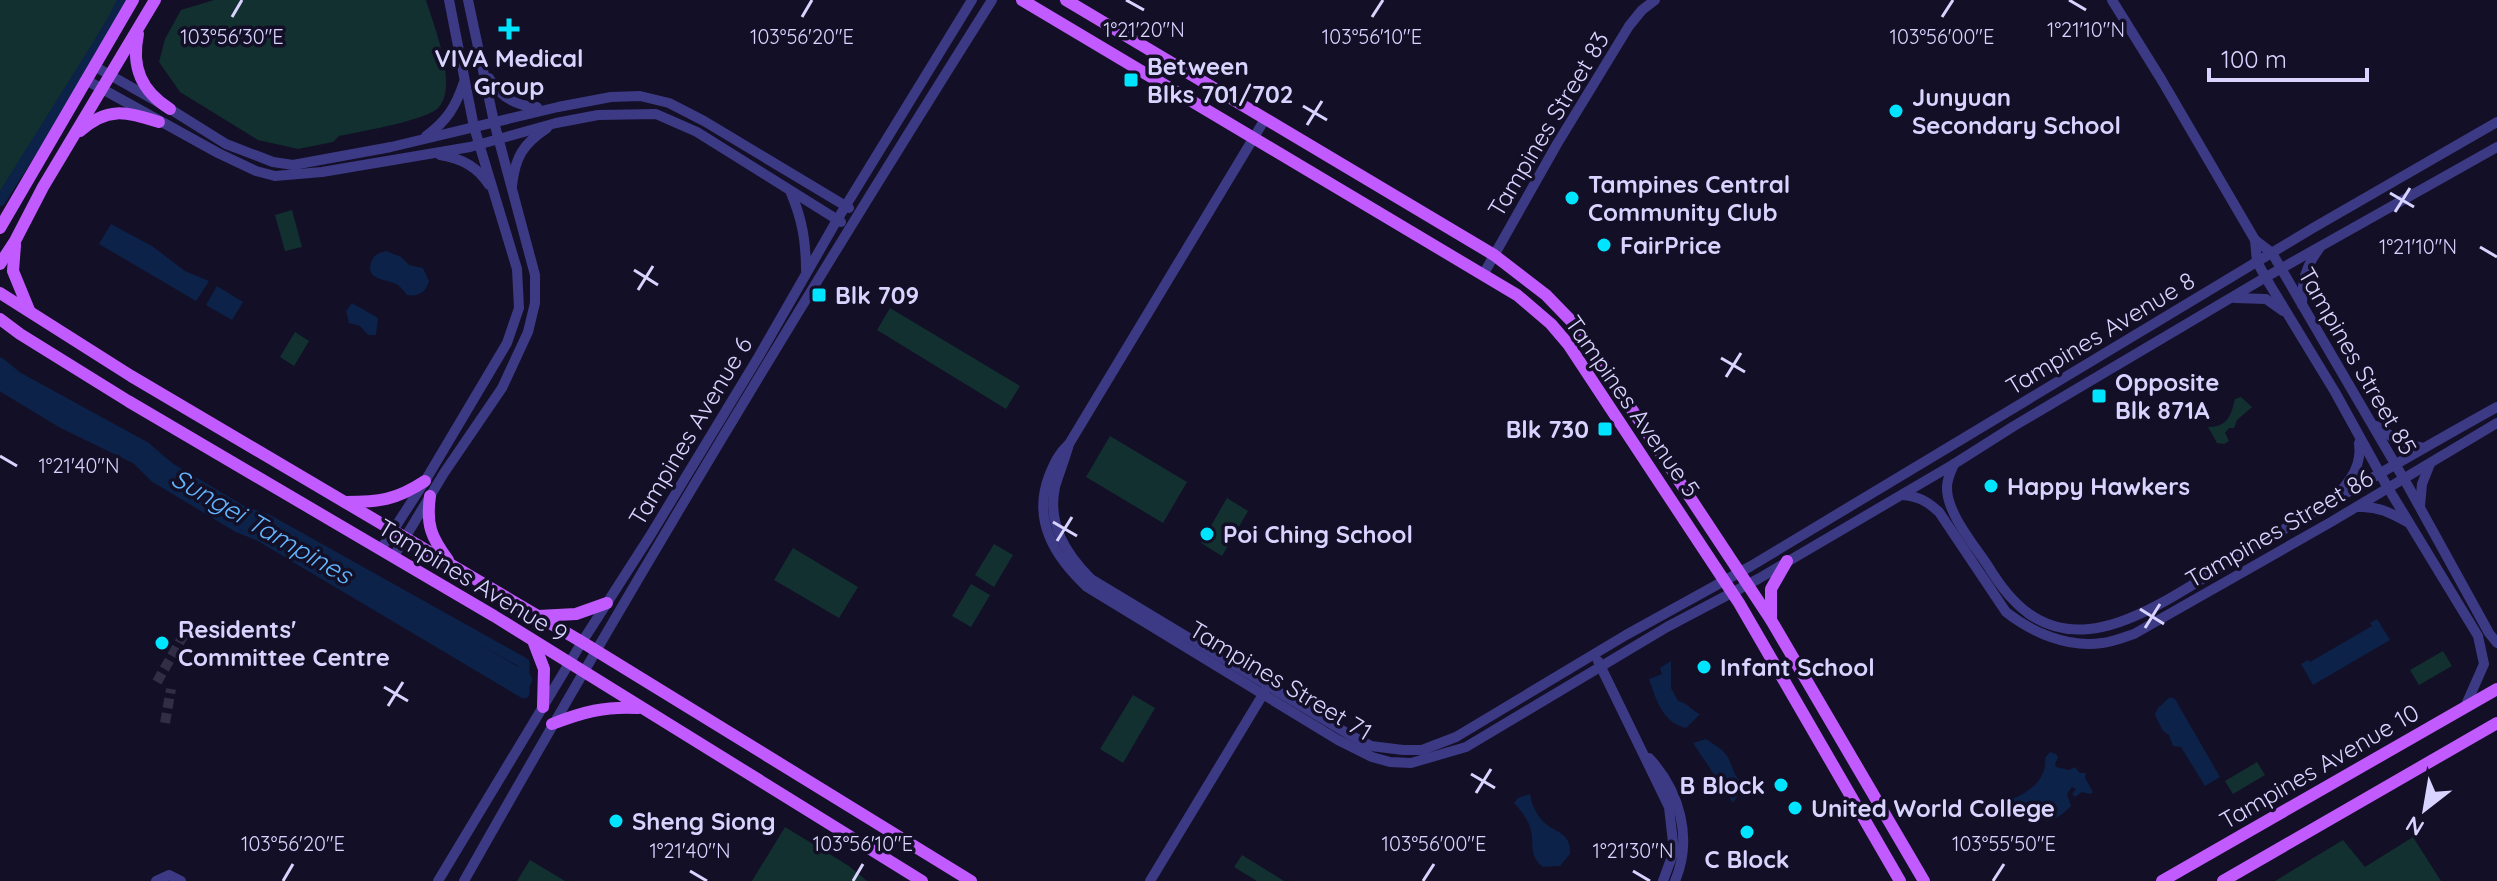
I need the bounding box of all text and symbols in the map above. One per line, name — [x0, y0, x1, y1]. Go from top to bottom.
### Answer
text: 1°21'20"N — [1103, 17, 1185, 42]
text: 1°21'10"N — [2047, 17, 2125, 42]
marker: VIVA Medical Group — [498, 18, 520, 40]
text: 103°56'30"E — [180, 24, 284, 49]
text: 103°56'20"E — [750, 24, 854, 49]
text: 103°56'10"E — [1322, 24, 1422, 49]
text: 103°56'00"E — [1890, 24, 1994, 49]
street label: Tampines Street 83 — [1481, 26, 1615, 222]
scale bar — [2209, 32, 2367, 82]
place label: VIVA Medical Group — [435, 43, 583, 101]
text: 100 m — [2221, 44, 2287, 74]
place label: Between Blks 701/702 — [1147, 51, 1293, 109]
marker: Between Blks 701/702 — [1122, 71, 1140, 89]
place label: Junyuan Secondary School — [1912, 82, 2121, 140]
marker: Junyuan Secondary School — [1887, 102, 1905, 120]
place label: Tampines Central Community Club — [1588, 169, 1790, 227]
marker: Tampines Central Community Club — [1563, 189, 1581, 207]
place label: FairPrice — [1620, 230, 1721, 260]
text: 1°21'10"N — [2379, 234, 2457, 259]
marker: FairPrice — [1595, 236, 1613, 254]
street label: Tampines Street 85 — [2292, 262, 2424, 460]
street label: Tampines Avenue 8 — [2000, 265, 2200, 401]
place label: Blk 709 — [835, 280, 919, 310]
marker: Blk 709 — [810, 286, 828, 304]
street label: Tampines Avenue 5 — [1559, 309, 1707, 503]
street label: Tampines Avenue 6 — [622, 331, 758, 531]
place label: Opposite Blk 871A — [2115, 367, 2219, 425]
marker: Opposite Blk 871A — [2090, 387, 2108, 405]
place label: Blk 730 — [1506, 414, 1589, 444]
marker: Blk 730 — [1596, 420, 1614, 438]
text: 1°21'40"N — [38, 453, 120, 478]
water label: Sungei Tampines — [166, 461, 360, 592]
street label: Tampines Street 86 — [2180, 462, 2378, 594]
place label: Happy Hawkers — [2007, 471, 2190, 501]
marker: Happy Hawkers — [1982, 477, 2000, 495]
street label: Tampines Avenue 9 — [373, 512, 573, 648]
place label: Poi Ching School — [1223, 519, 1413, 549]
marker: Poi Ching School — [1198, 525, 1216, 543]
place label: Residents' Committee Centre — [178, 614, 390, 672]
street label: Tampines Street 71 — [1184, 614, 1378, 746]
marker: Residents' Committee Centre — [153, 634, 171, 652]
place label: Infant School — [1720, 652, 1875, 682]
marker: Infant School — [1695, 658, 1713, 676]
street label: Tampines Avenue 10 — [2214, 697, 2424, 835]
north arrow — [2385, 769, 2465, 849]
place label: B Block — [1680, 770, 1765, 800]
marker: B Block — [1772, 776, 1790, 794]
place label: United World College — [1811, 793, 2055, 823]
marker: United World College — [1786, 799, 1804, 817]
place label: Sheng Siong — [632, 806, 775, 836]
text: N — [2401, 810, 2429, 842]
marker: Sheng Siong — [607, 812, 625, 830]
marker: C Block — [1738, 823, 1756, 841]
text: 103°56'20"E — [241, 831, 345, 856]
text: 103°56'10"E — [813, 831, 913, 856]
text: 103°56'00"E — [1382, 831, 1486, 856]
text: 103°55'50"E — [1952, 831, 2056, 856]
text: 1°21'40"N — [649, 838, 731, 863]
text: 1°21'30"N — [1593, 838, 1673, 863]
place label: C Block — [1705, 844, 1789, 874]

